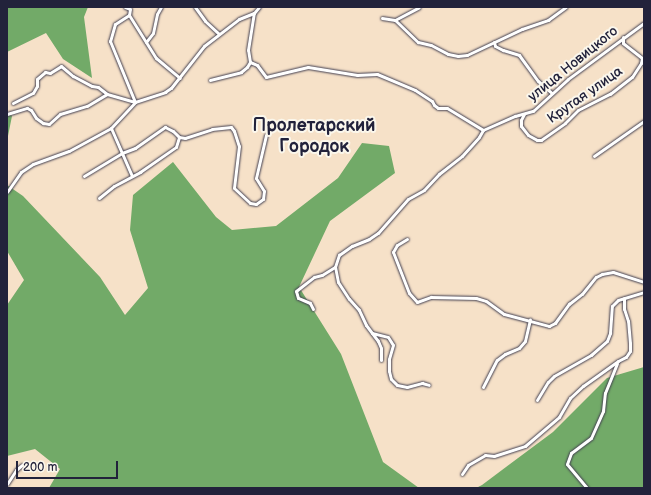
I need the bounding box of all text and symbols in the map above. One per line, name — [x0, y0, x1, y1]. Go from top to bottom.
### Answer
street label: улица Новицкого — [525, 23, 621, 105]
street label: Крутая улица — [544, 63, 626, 127]
district label: Пролетарский Городок — [253, 116, 375, 158]
scale bar — [18, 453, 120, 479]
text: 200 m — [23, 460, 57, 475]

